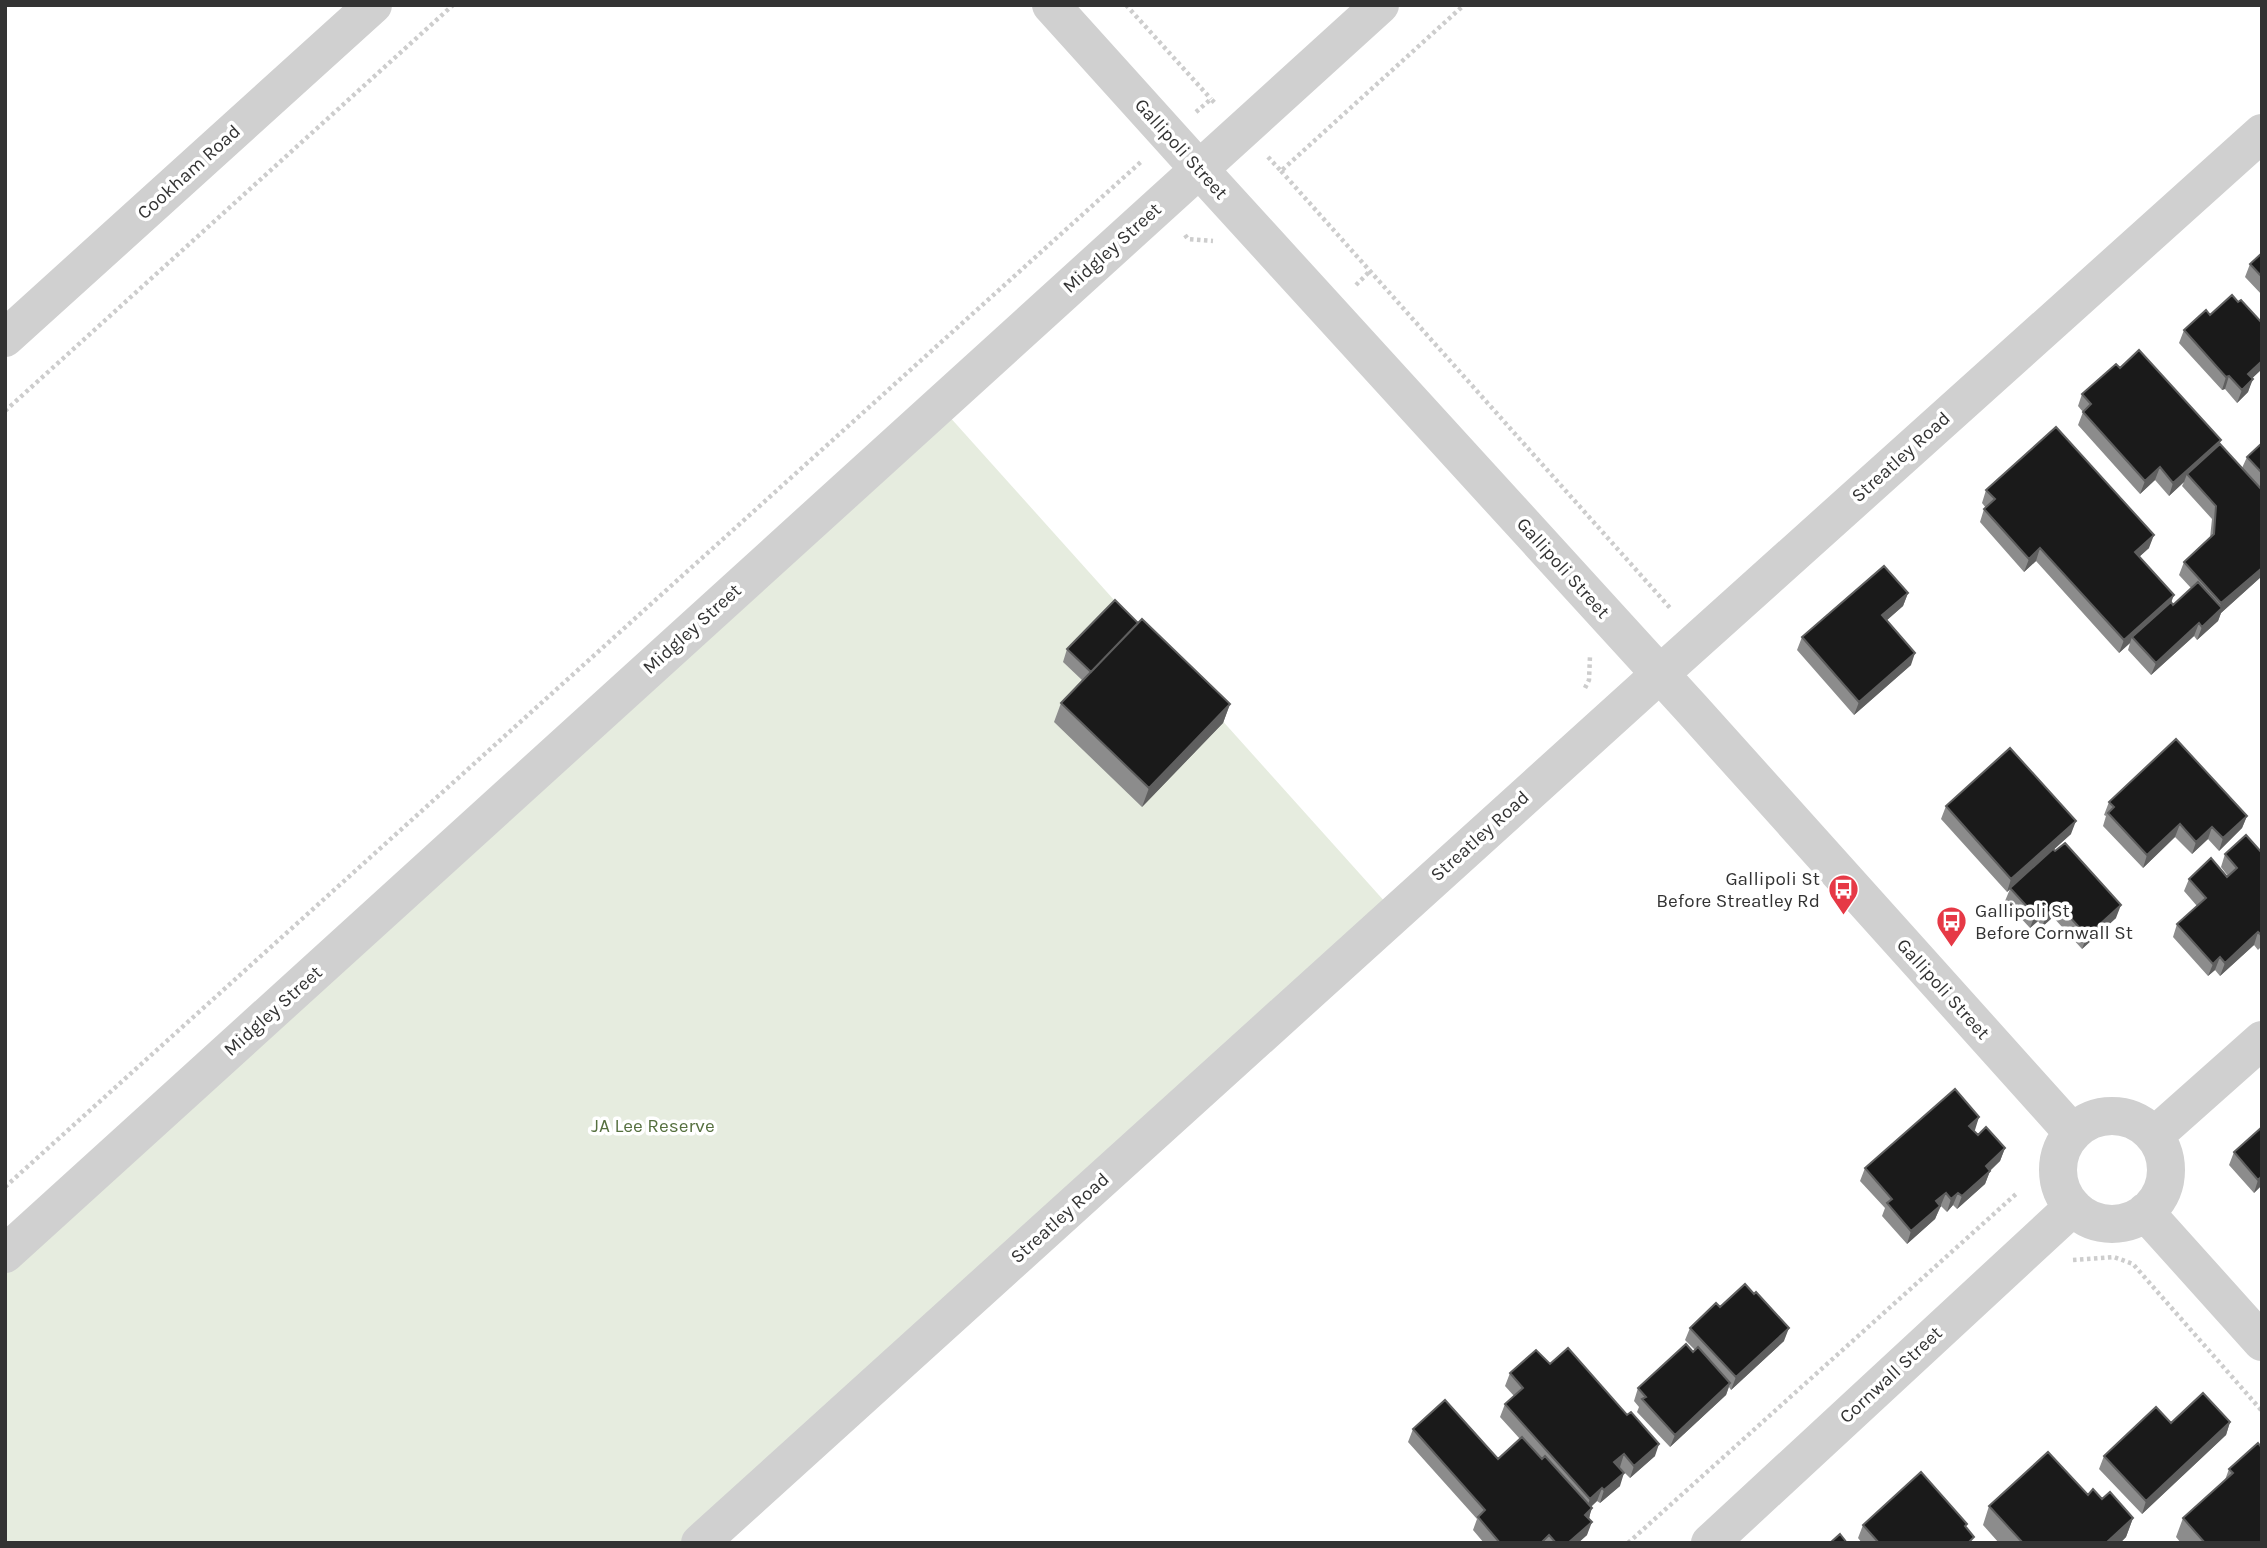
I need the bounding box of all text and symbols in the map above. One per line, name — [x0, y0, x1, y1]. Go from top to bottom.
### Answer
street label: Gallipoli Street — [1130, 94, 1232, 204]
street label: Cookham Road — [133, 120, 245, 224]
street label: Midgley Street — [1058, 198, 1166, 298]
street label: Streatley Road — [1847, 407, 1955, 507]
street label: Gallipoli Street — [1512, 513, 1614, 623]
street label: Midgley Street — [638, 579, 746, 679]
street label: Streatley Road — [1426, 786, 1534, 886]
place label: Gallipoli St Before Streatley Rd — [1656, 868, 1820, 912]
bus stop icon: Gallipoli St Before Streatley Rd — [1826, 873, 1860, 917]
place label: Gallipoli St Before Cornwall St — [1975, 900, 2133, 944]
bus stop icon: Gallipoli St Before Cornwall St — [1935, 905, 1969, 949]
street label: Gallipoli Street — [1892, 934, 1994, 1044]
street label: Midgley Street — [219, 961, 327, 1061]
park label: JA Lee Reserve — [591, 1115, 715, 1137]
street label: Streatley Road — [1006, 1168, 1114, 1268]
street label: Cornwall Street — [1835, 1322, 1947, 1428]

